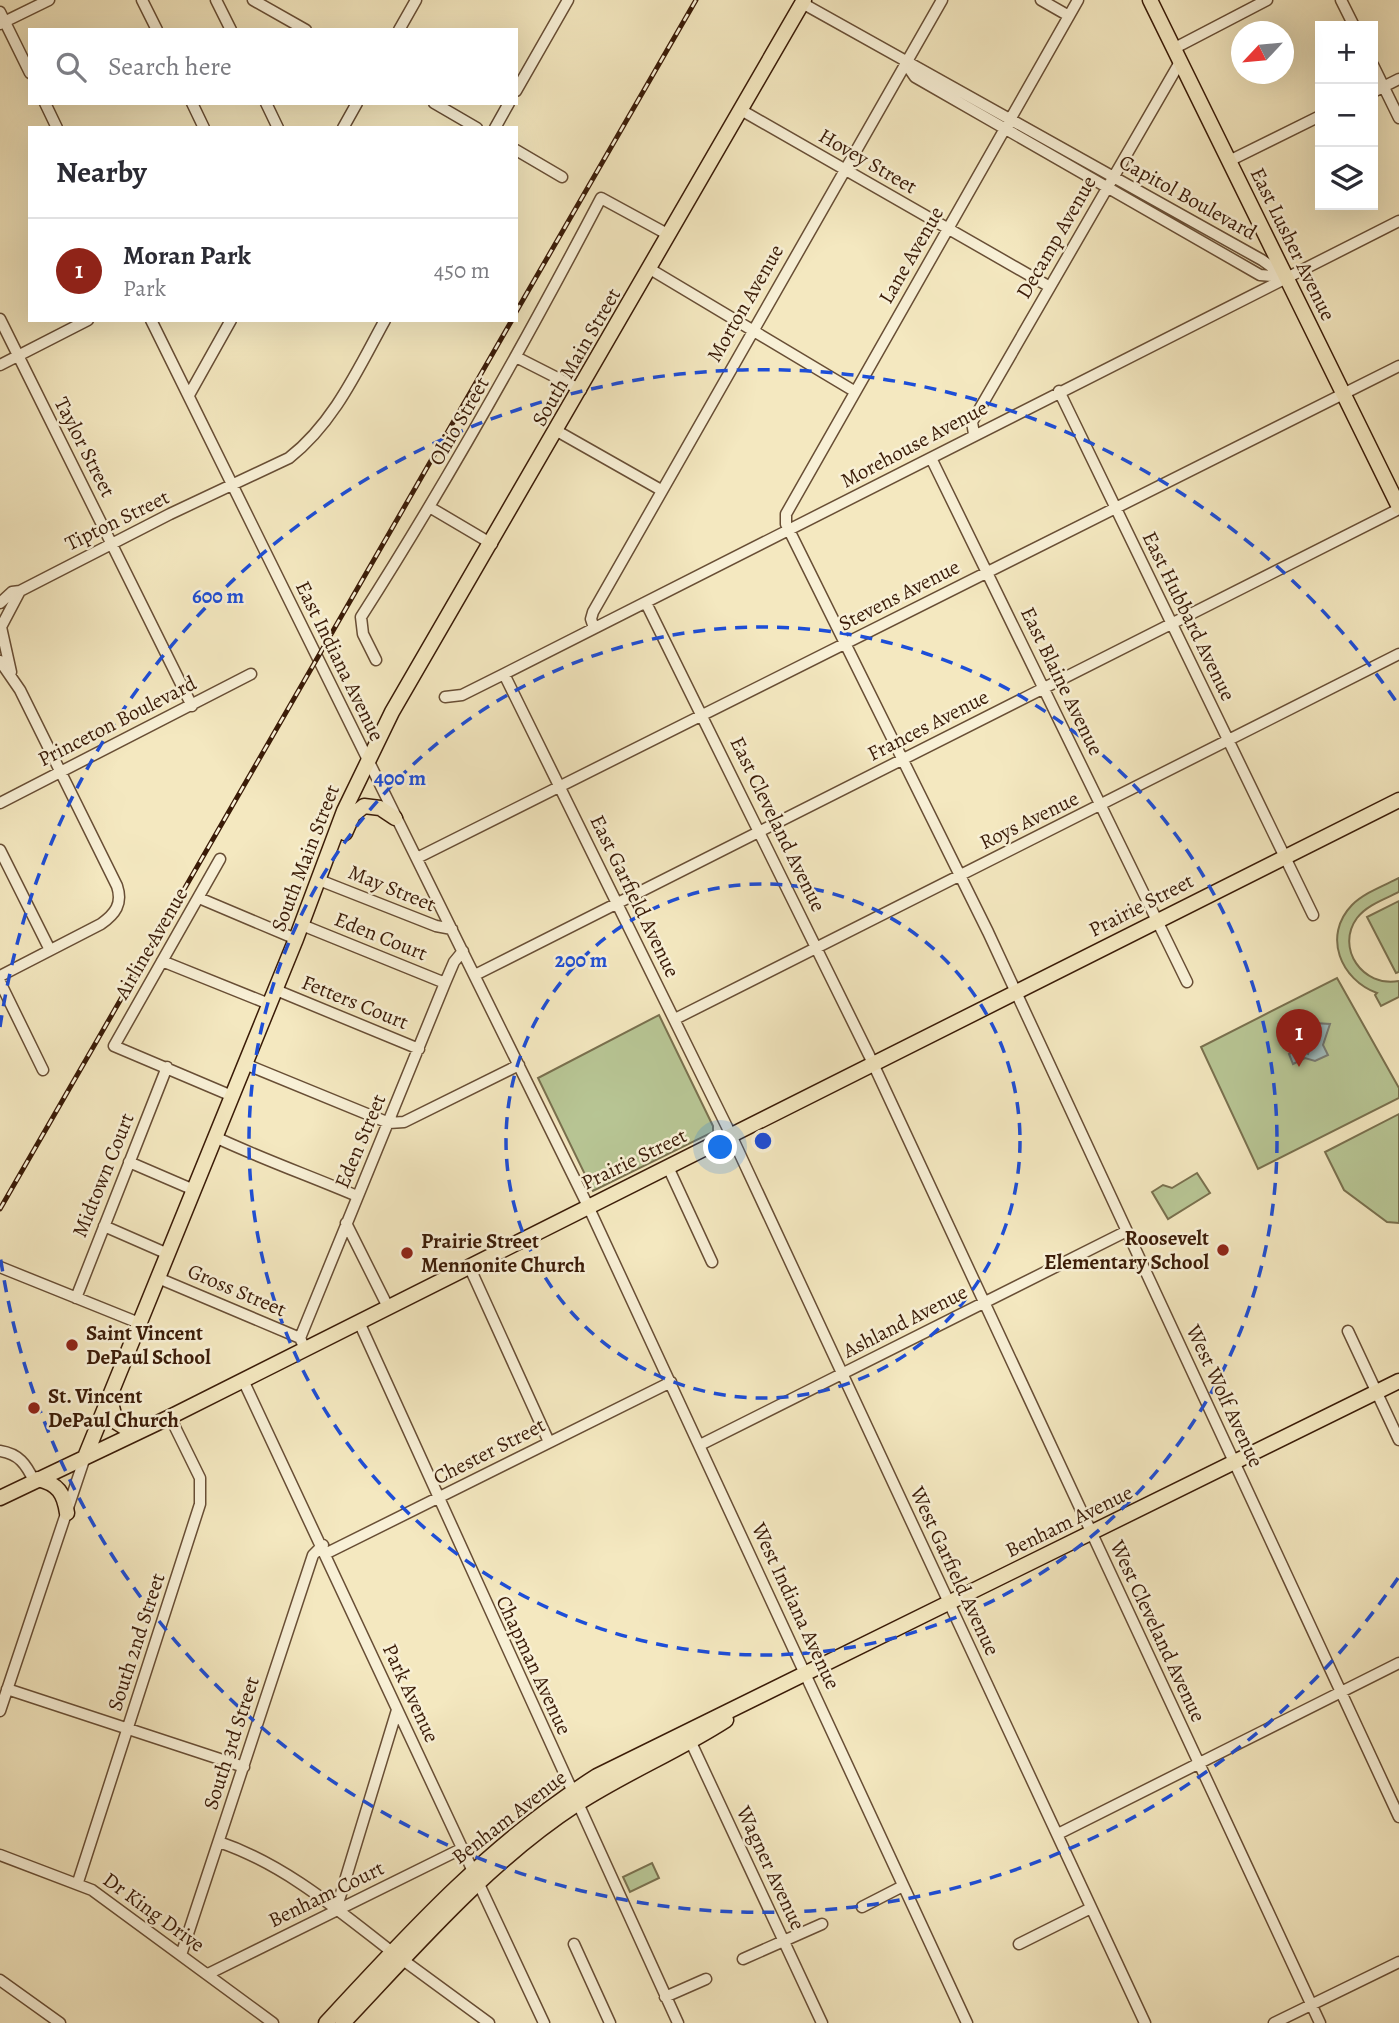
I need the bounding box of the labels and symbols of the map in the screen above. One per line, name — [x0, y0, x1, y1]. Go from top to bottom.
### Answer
north arrow — [1231, 21, 1294, 84]
street label: Hovey Street — [814, 122, 922, 200]
street label: Capitol Boulevard — [1114, 148, 1262, 247]
street label: East Lusher Avenue — [1244, 163, 1342, 325]
street label: Decamp Avenue — [1009, 170, 1103, 304]
street label: Lane Avenue — [872, 201, 950, 309]
street label: Morton Avenue — [700, 239, 790, 367]
street label: South Main Street — [525, 283, 627, 431]
street label: Ohio Street — [422, 372, 496, 470]
street label: Taylor Street — [48, 392, 122, 502]
street label: Morehouse Avenue — [836, 393, 992, 495]
street label: Tipton Street — [60, 483, 174, 557]
street label: East Hubbard Avenue — [1136, 527, 1242, 705]
street label: Stevens Avenue — [834, 552, 964, 638]
street label: East Indiana Avenue — [289, 576, 391, 746]
text: 600 m — [192, 582, 244, 610]
street label: East Blaine Avenue — [1014, 602, 1110, 760]
street label: Princeton Boulevard — [33, 669, 202, 773]
street label: Frances Avenue — [863, 682, 993, 768]
street label: East Cleveland Avenue — [723, 732, 833, 916]
text: 400 m — [374, 764, 427, 792]
street label: South Main Street — [264, 780, 346, 936]
street label: Roys Avenue — [975, 784, 1083, 856]
street label: East Garfield Avenue — [583, 810, 687, 982]
street label: May Street — [344, 858, 440, 918]
street label: Prairie Street — [1084, 867, 1198, 943]
street label: Airline Avenue — [107, 882, 194, 1005]
street label: Eden Court — [330, 905, 432, 967]
text: 200 m — [555, 946, 608, 974]
street label: Fetters Court — [298, 968, 413, 1036]
pin: 1 — [1276, 1009, 1322, 1067]
street label: Eden Street — [328, 1090, 392, 1192]
street label: Midtown Court — [65, 1109, 141, 1241]
street label: Prairie Street — [577, 1121, 691, 1197]
centre of rings — [751, 1129, 775, 1153]
your location — [703, 1130, 737, 1164]
place label: Roosevelt Elementary School — [1044, 1224, 1209, 1276]
place label: Prairie Street Mennonite Church — [421, 1227, 585, 1279]
marker: Roosevelt Elementary School — [1215, 1242, 1231, 1258]
marker: Prairie Street Mennonite Church — [399, 1245, 415, 1261]
street label: Gross Street — [183, 1257, 291, 1323]
street label: Ashland Avenue — [837, 1278, 972, 1365]
place label: Saint Vincent DePaul School — [86, 1319, 211, 1371]
street label: West Wolf Avenue — [1179, 1319, 1270, 1472]
marker: Saint Vincent DePaul School — [64, 1337, 80, 1353]
place label: St. Vincent DePaul Church — [48, 1382, 179, 1434]
marker: St. Vincent DePaul Church — [26, 1400, 42, 1416]
street label: Chester Street — [428, 1411, 550, 1491]
street label: Benham Avenue — [1001, 1478, 1137, 1564]
street label: West Garfield Avenue — [903, 1481, 1006, 1660]
street label: West Indiana Avenue — [745, 1517, 847, 1694]
street label: West Cleveland Avenue — [1103, 1535, 1212, 1726]
street label: South 2nd Street — [101, 1569, 171, 1715]
street label: Chapman Avenue — [489, 1591, 579, 1739]
street label: Park Avenue — [376, 1639, 446, 1747]
street label: South 3rd Street — [196, 1673, 266, 1813]
street label: Benham Avenue — [446, 1763, 572, 1871]
street label: Wagner Avenue — [730, 1801, 812, 1935]
street label: Benham Court — [264, 1854, 389, 1934]
street label: Dr King Drive — [97, 1866, 211, 1958]

